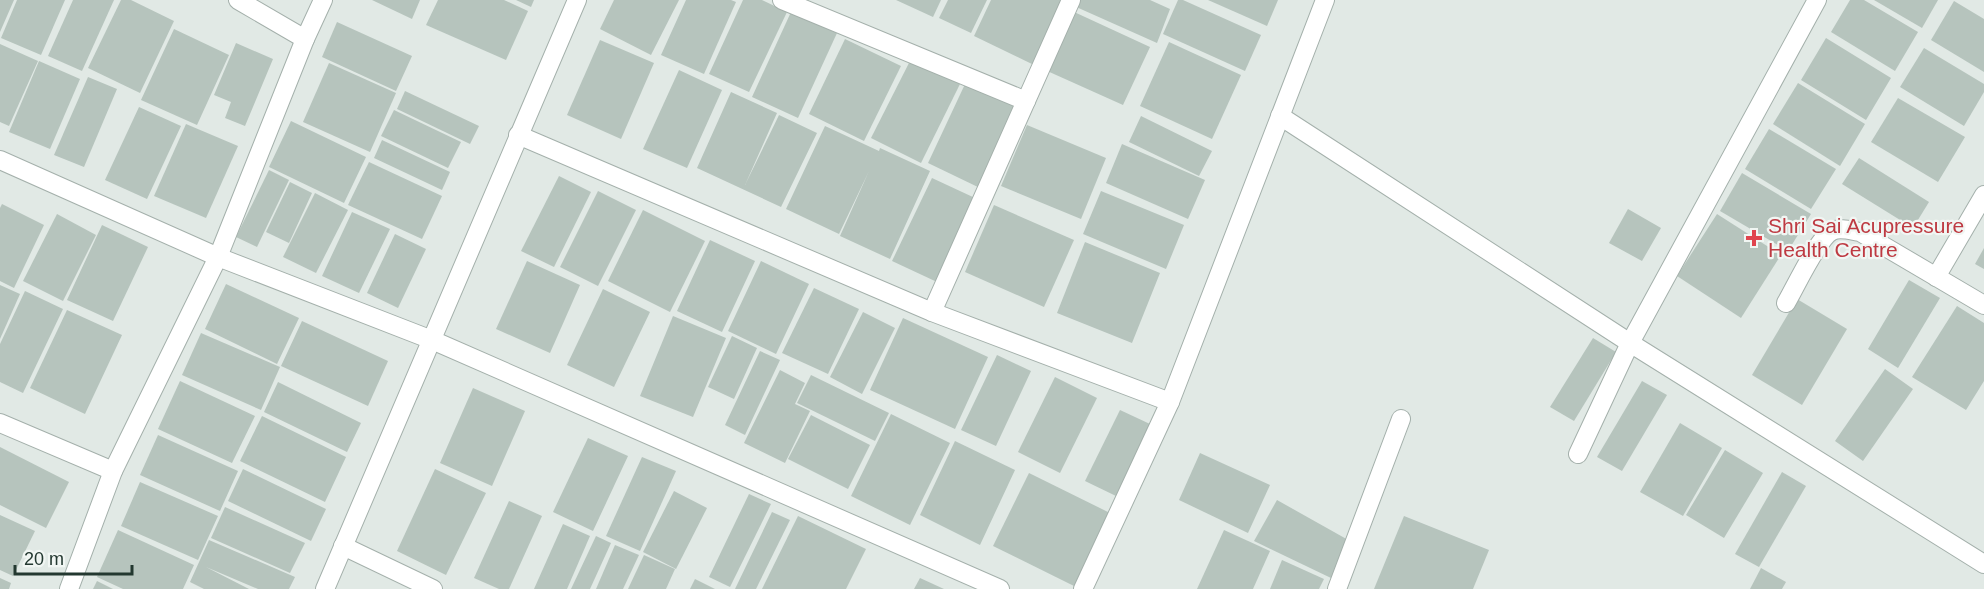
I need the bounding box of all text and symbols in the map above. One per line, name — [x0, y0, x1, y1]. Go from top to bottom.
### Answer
place label: Shri Sai Acupressure Health Centre — [1768, 214, 1964, 261]
marker: Shri Sai Acupressure Health Centre — [1745, 229, 1763, 247]
scale bar — [15, 538, 132, 576]
text: 20 m — [24, 549, 64, 569]

